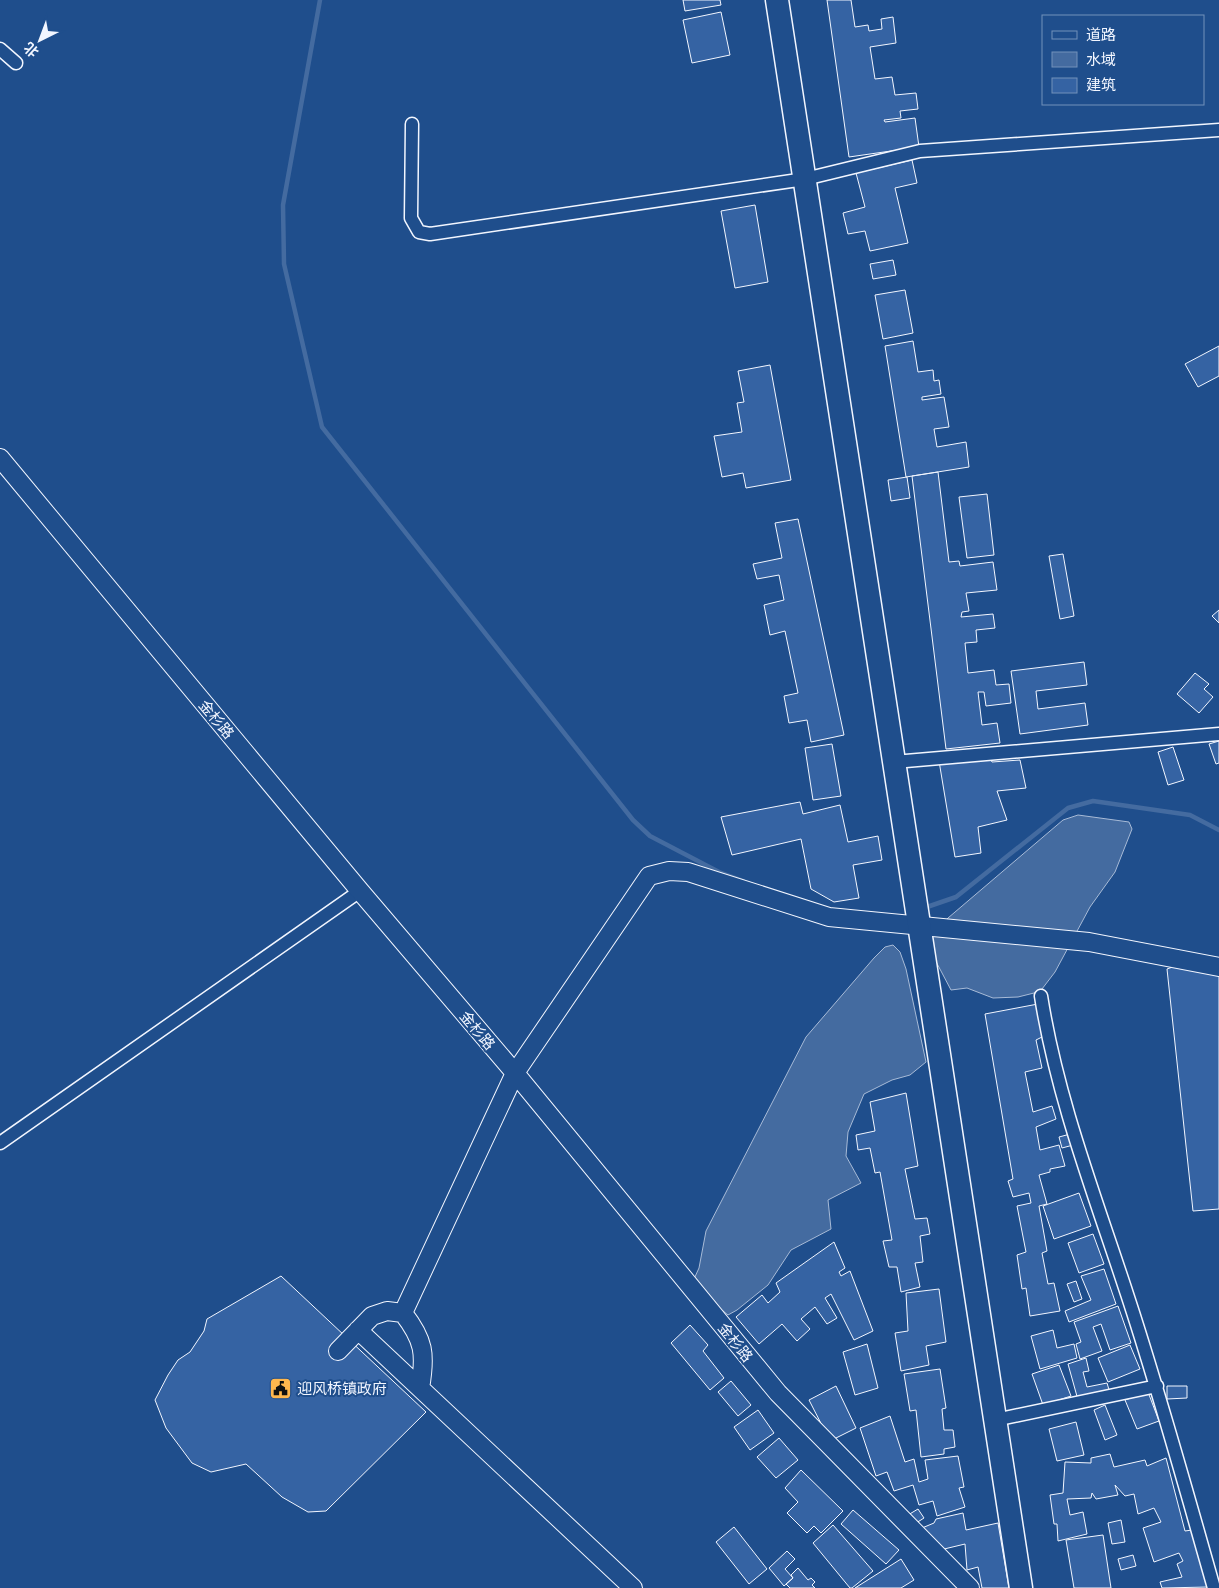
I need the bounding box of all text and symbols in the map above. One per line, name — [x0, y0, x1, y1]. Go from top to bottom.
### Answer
north arrow — [15, 15, 65, 65]
legend — [1042, 15, 1204, 105]
text: 道路 — [1086, 24, 1116, 44]
text: 北 — [19, 38, 43, 62]
text: 水域 — [1086, 49, 1116, 69]
text: 建筑 — [1086, 74, 1116, 94]
street label: 金杉路 — [195, 695, 239, 743]
street label: 金杉路 — [456, 1006, 500, 1054]
street label: 金杉路 — [714, 1318, 758, 1366]
public building icon: 迎风桥镇政府 — [269, 1376, 293, 1400]
place label: 迎风桥镇政府 — [297, 1378, 387, 1398]

